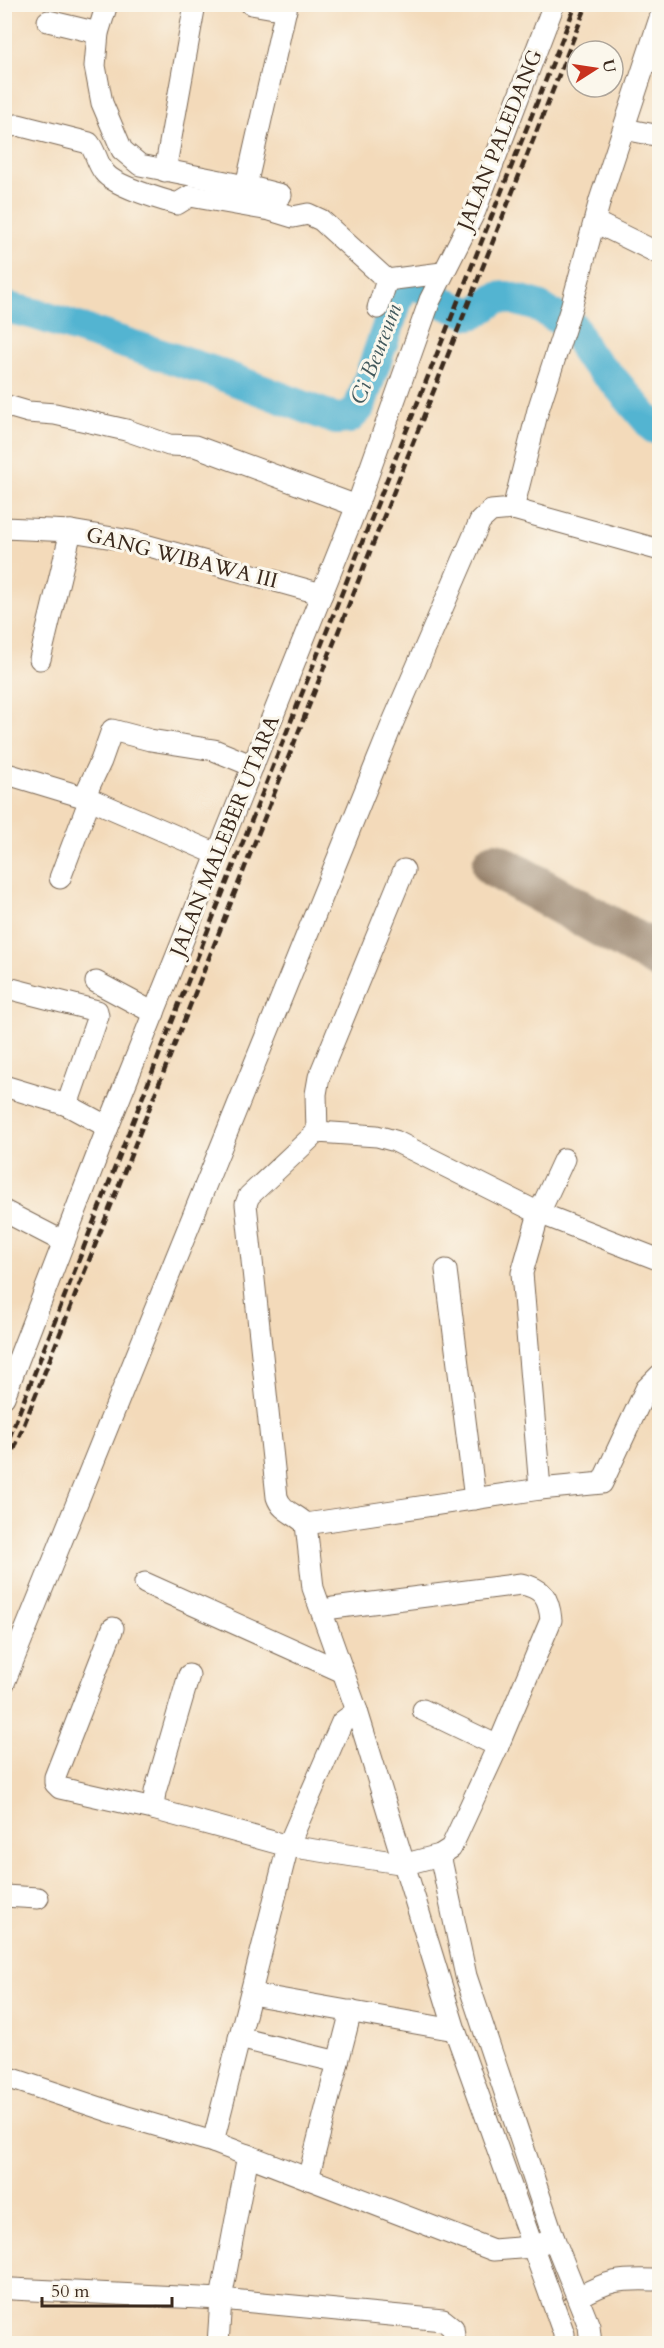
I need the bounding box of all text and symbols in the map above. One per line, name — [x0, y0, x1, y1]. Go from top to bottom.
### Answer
north arrow — [565, 39, 625, 99]
street label: JALAN PALEDANG — [449, 45, 550, 238]
text: U — [597, 57, 621, 75]
water label: Ci Beureum — [343, 299, 409, 409]
street label: GANG WIBAWA III — [83, 520, 281, 596]
street label: JALAN MALEBER UTARA — [162, 711, 287, 964]
scale bar — [42, 2270, 172, 2308]
text: 50 m — [51, 2279, 90, 2304]

